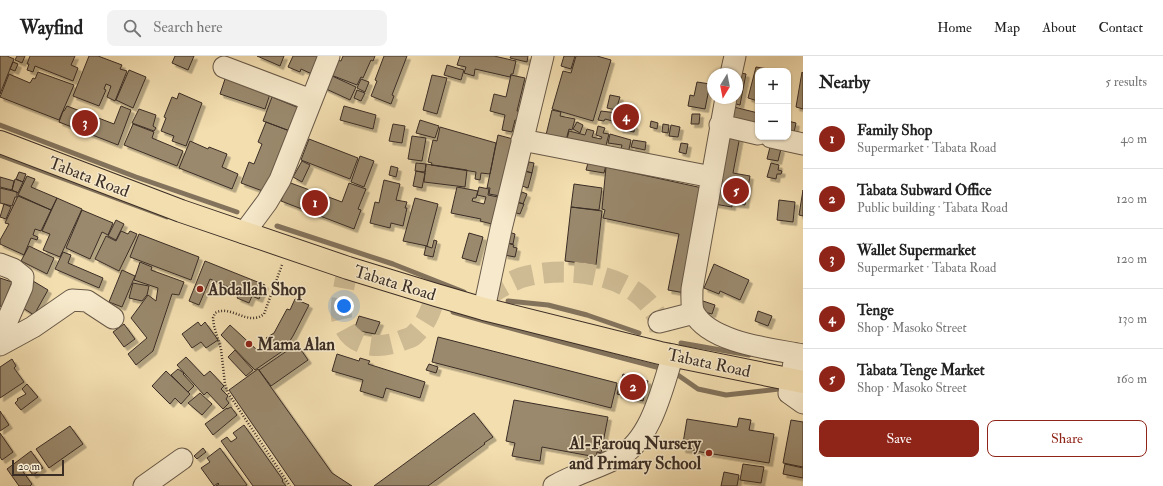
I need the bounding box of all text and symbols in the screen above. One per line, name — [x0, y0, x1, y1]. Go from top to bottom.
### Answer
search box — [107, 10, 387, 46]
text: Wayfind — [20, 16, 83, 40]
icon: search — [121, 17, 143, 39]
text: Search here — [153, 18, 223, 37]
text: Home — [937, 19, 972, 36]
text: Map — [994, 19, 1020, 36]
text: About — [1042, 19, 1076, 36]
text: Contact — [1098, 19, 1143, 36]
north arrow — [707, 68, 743, 104]
map controls — [755, 68, 791, 140]
button: + — [755, 68, 791, 104]
text: Nearby — [819, 72, 870, 93]
text: 5 results — [1105, 74, 1147, 90]
pin: 4 — [613, 102, 639, 132]
button: − — [755, 104, 791, 140]
pin: 3 — [72, 108, 98, 138]
text: Family Shop — [857, 121, 932, 140]
text: 1 — [830, 131, 834, 147]
text: 40 m — [1121, 131, 1147, 147]
text: Supermarket · Tabata Road — [857, 140, 996, 156]
street label: Tabata Road — [46, 152, 133, 202]
pin: 5 — [723, 176, 749, 206]
text: Tabata Subward Office — [857, 181, 992, 200]
pin: 1 — [302, 188, 328, 218]
text: 2 — [829, 191, 835, 207]
text: 120 m — [1116, 191, 1147, 207]
text: Public building · Tabata Road — [857, 200, 1008, 216]
text: Wallet Supermarket — [857, 241, 976, 260]
text: 3 — [830, 251, 835, 267]
text: 120 m — [1116, 251, 1147, 267]
text: Supermarket · Tabata Road — [857, 260, 996, 276]
street label: Tabata Road — [351, 261, 439, 306]
place label: Abdallah Shop — [207, 279, 306, 301]
marker: Abdallah Shop — [195, 284, 205, 294]
your location — [334, 296, 354, 316]
text: Tenge — [857, 301, 894, 320]
text: 4 — [828, 311, 836, 327]
text: 130 m — [1118, 311, 1147, 327]
text: Shop · Masoko Street — [857, 320, 967, 336]
place label: Mama Alan — [256, 334, 335, 355]
marker: Mama Alan — [244, 339, 254, 349]
street label: Tabata Road — [665, 344, 753, 382]
text: Tabata Tenge Market — [857, 361, 985, 380]
text: 5 — [829, 371, 835, 387]
text: 160 m — [1116, 371, 1147, 387]
pin: 2 — [620, 372, 646, 402]
text: Shop · Masoko Street — [857, 380, 967, 396]
button: Save — [819, 420, 979, 457]
button: Share — [987, 420, 1147, 457]
place label: Al-Farouq Nursery and Primary School — [568, 433, 702, 475]
marker: Al-Farouq Nursery and Primary School — [704, 448, 714, 458]
scale bar — [12, 458, 64, 477]
text: 20 m — [18, 460, 40, 473]

